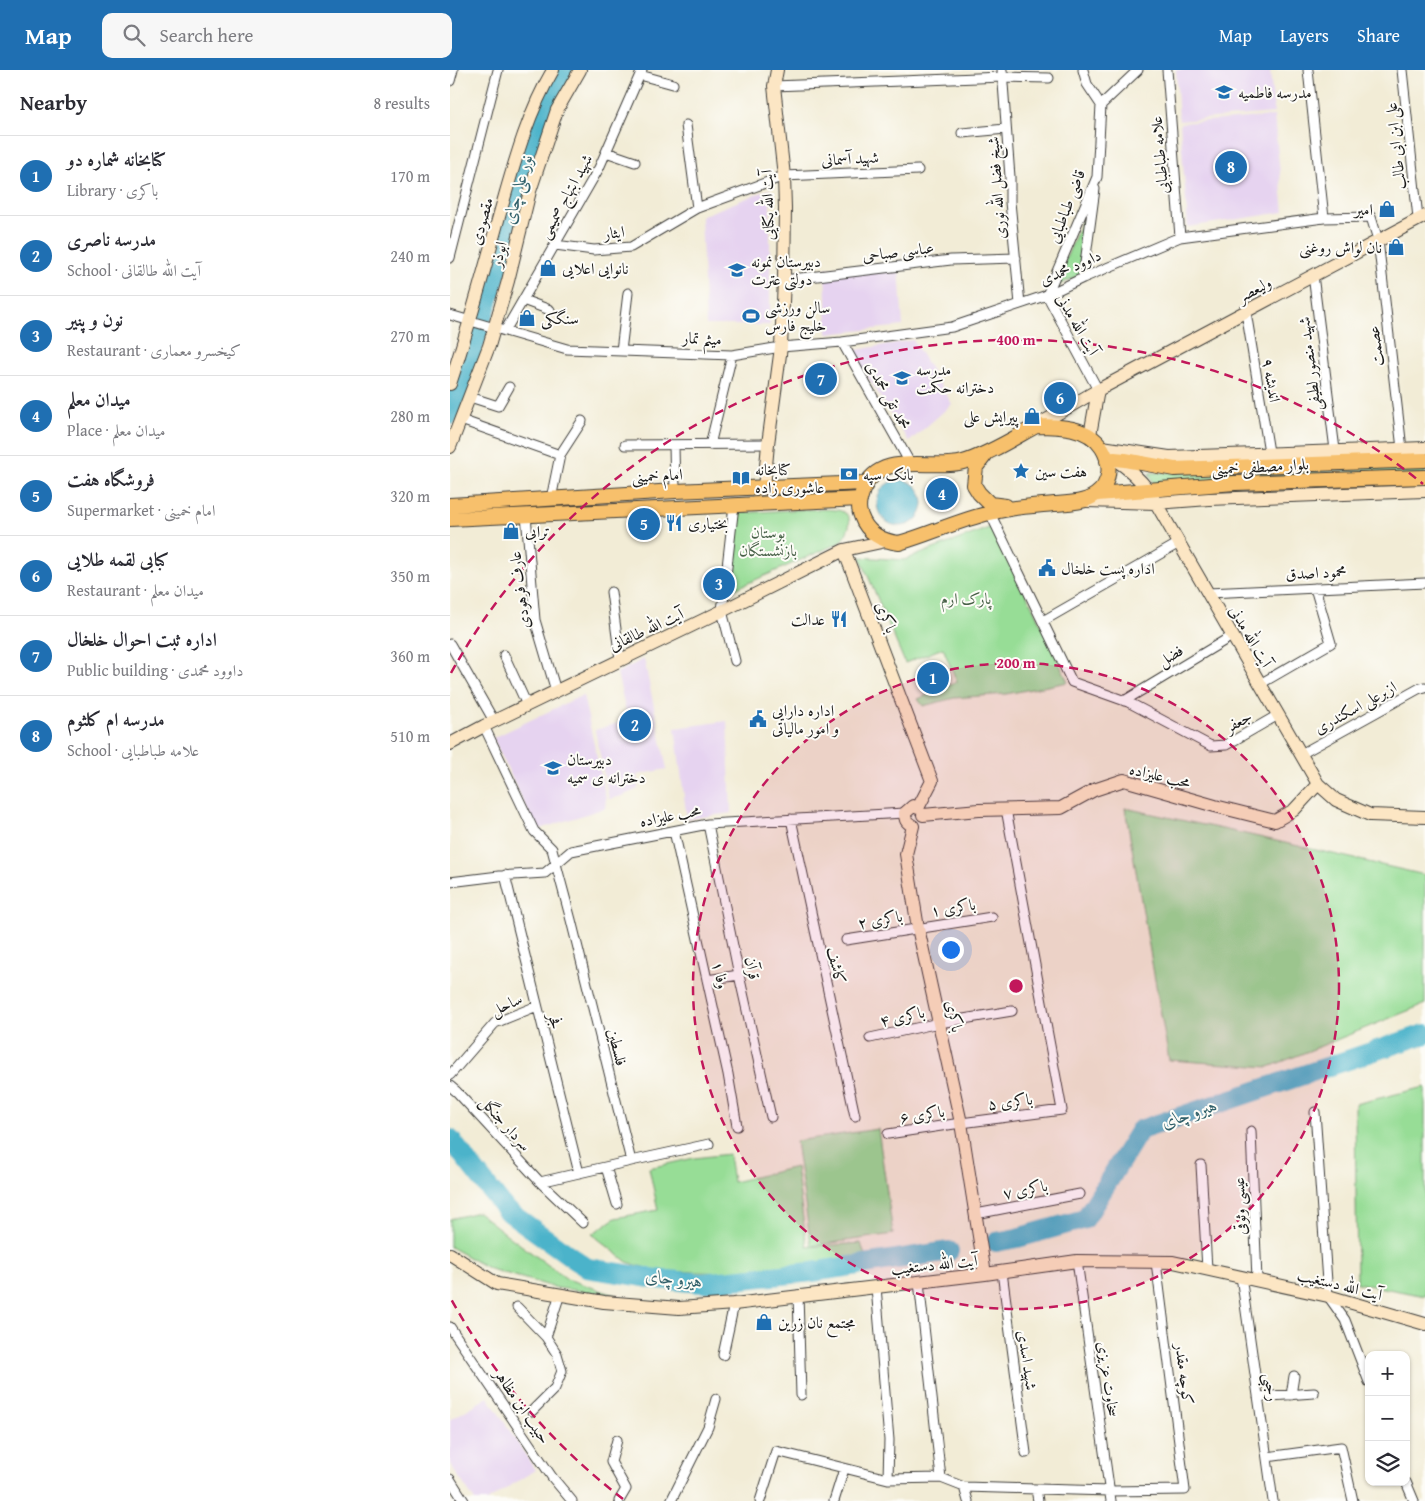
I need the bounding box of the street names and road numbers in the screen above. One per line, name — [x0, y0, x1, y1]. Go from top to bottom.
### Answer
street label: علی ابن ابی طالب — [1378, 101, 1412, 191]
street label: علامه طباطبایی — [1144, 115, 1174, 195]
street label: شیخ فضل الله نوری — [980, 136, 1015, 240]
street label: شهید آسمانی — [820, 145, 880, 171]
street label: شهید ابتهاج صمیمی — [532, 149, 601, 244]
street label: قاضی طباطبایی — [1041, 166, 1091, 246]
street label: آیت الله یکتایی — [754, 168, 780, 241]
street label: مقصودی — [463, 194, 499, 248]
street label: ایثار — [600, 219, 626, 245]
street label: عباسی صباحی — [861, 235, 935, 267]
street label: ابوذر — [483, 239, 513, 271]
street label: داوود محمدی — [1035, 243, 1105, 291]
street label: ولیعصر — [1231, 270, 1276, 309]
street label: آیت الله مدنی — [1051, 288, 1106, 361]
street label: شهید منصور لطیفی — [1291, 315, 1327, 413]
street label: عصمت — [1361, 324, 1389, 368]
street label: میثم تمار — [679, 325, 722, 356]
street label: محمد تقی محمدی — [860, 356, 918, 434]
street label: اندیشه ۹ — [1256, 356, 1288, 404]
street label: بلوار مصطفی خمینی — [1211, 451, 1309, 481]
street label: امام خمینی — [631, 462, 683, 491]
street label: عارف فرهودی — [502, 550, 536, 630]
street label: محمود اصدق — [1285, 558, 1347, 586]
street label: باکری — [870, 598, 904, 636]
street label: آیت‌ الله مدنی — [1224, 600, 1279, 673]
street label: آیت الله طالقانی — [605, 601, 689, 657]
street label: فضل — [1152, 638, 1188, 672]
street label: ازبرعلی اسکندری — [1309, 674, 1401, 740]
street label: جعفر — [1218, 704, 1256, 739]
street label: محب علیزاده — [1127, 756, 1193, 794]
street label: محب علیزاده — [637, 797, 703, 833]
street label: باکری ۱ — [929, 892, 977, 922]
street label: باکری ۲ — [856, 903, 904, 935]
street label: کاشف — [821, 944, 853, 986]
street label: قرآن — [739, 954, 767, 982]
street label: وفا ۱ — [706, 959, 736, 991]
street label: ساحل — [486, 986, 526, 1022]
street label: باکری — [940, 998, 970, 1034]
street label: باکری ۴ — [877, 1000, 927, 1032]
street label: فجر — [542, 1008, 570, 1032]
street label: فلسطین — [602, 1026, 634, 1068]
street label: باکری ۵ — [986, 1086, 1034, 1116]
street label: سردار جنگل — [475, 1090, 537, 1156]
street label: باکری ۶ — [898, 1099, 946, 1129]
street label: باکری ۷ — [1000, 1173, 1050, 1205]
street label: عیسی وثوقی — [1226, 1177, 1252, 1235]
street label: آیت الله دستغیب — [890, 1247, 980, 1280]
street label: آیت الله دستغیب — [1295, 1262, 1387, 1307]
street label: شهید اسدی — [1012, 1329, 1044, 1391]
street label: سخاوت عزیزی — [1092, 1340, 1126, 1418]
street label: کوچه مقدر — [1169, 1340, 1201, 1406]
street label: حبیب ابن مظاهر — [488, 1362, 557, 1448]
street label: رجبی — [1256, 1371, 1286, 1403]

